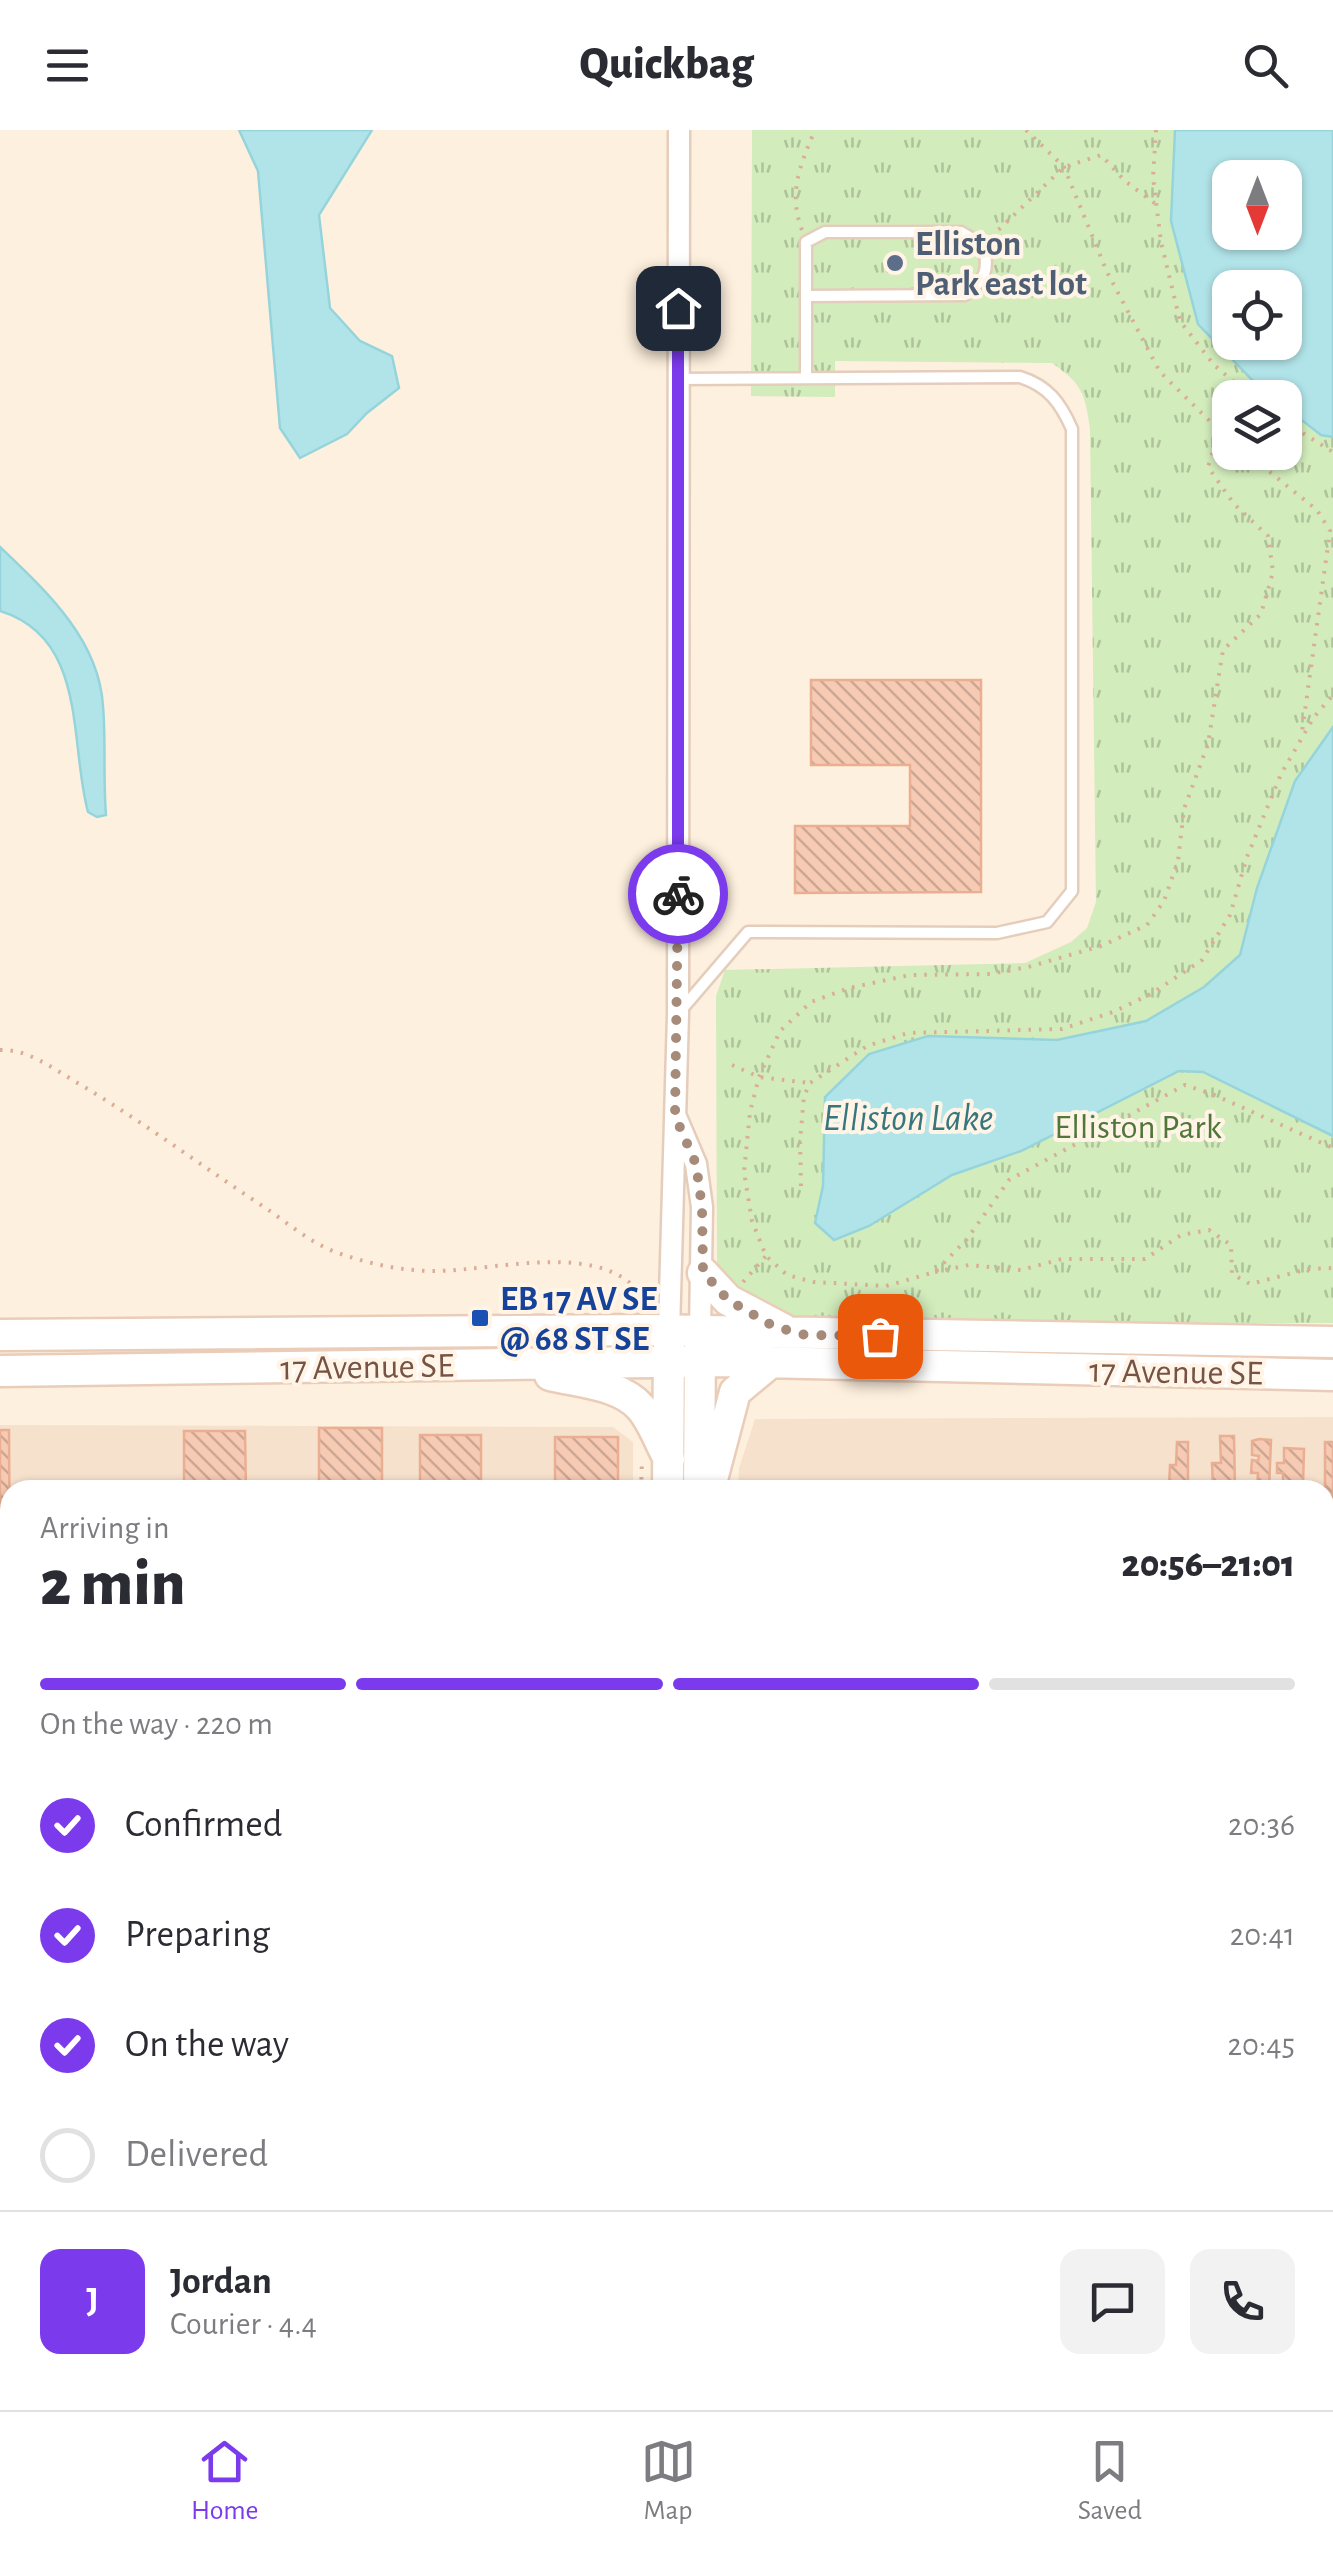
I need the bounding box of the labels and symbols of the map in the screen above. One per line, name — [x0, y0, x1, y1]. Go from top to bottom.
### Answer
north arrow — [1212, 160, 1302, 250]
place label: Elliston Park east lot — [915, 227, 1087, 302]
marker: Elliston Park east lot — [884, 252, 906, 274]
pin — [636, 266, 721, 351]
courier — [628, 844, 728, 944]
water label: Elliston Lake — [823, 1100, 993, 1138]
park label: Elliston Park — [1054, 1110, 1222, 1145]
place label: EB 17 AV SE @ 68 ST SE — [500, 1282, 658, 1357]
pin — [838, 1294, 923, 1379]
marker: EB 17 AV SE @ 68 ST SE — [469, 1307, 491, 1329]
street label: 17 Avenue SE — [280, 1348, 454, 1387]
street label: 17 Avenue SE — [1089, 1353, 1263, 1392]

